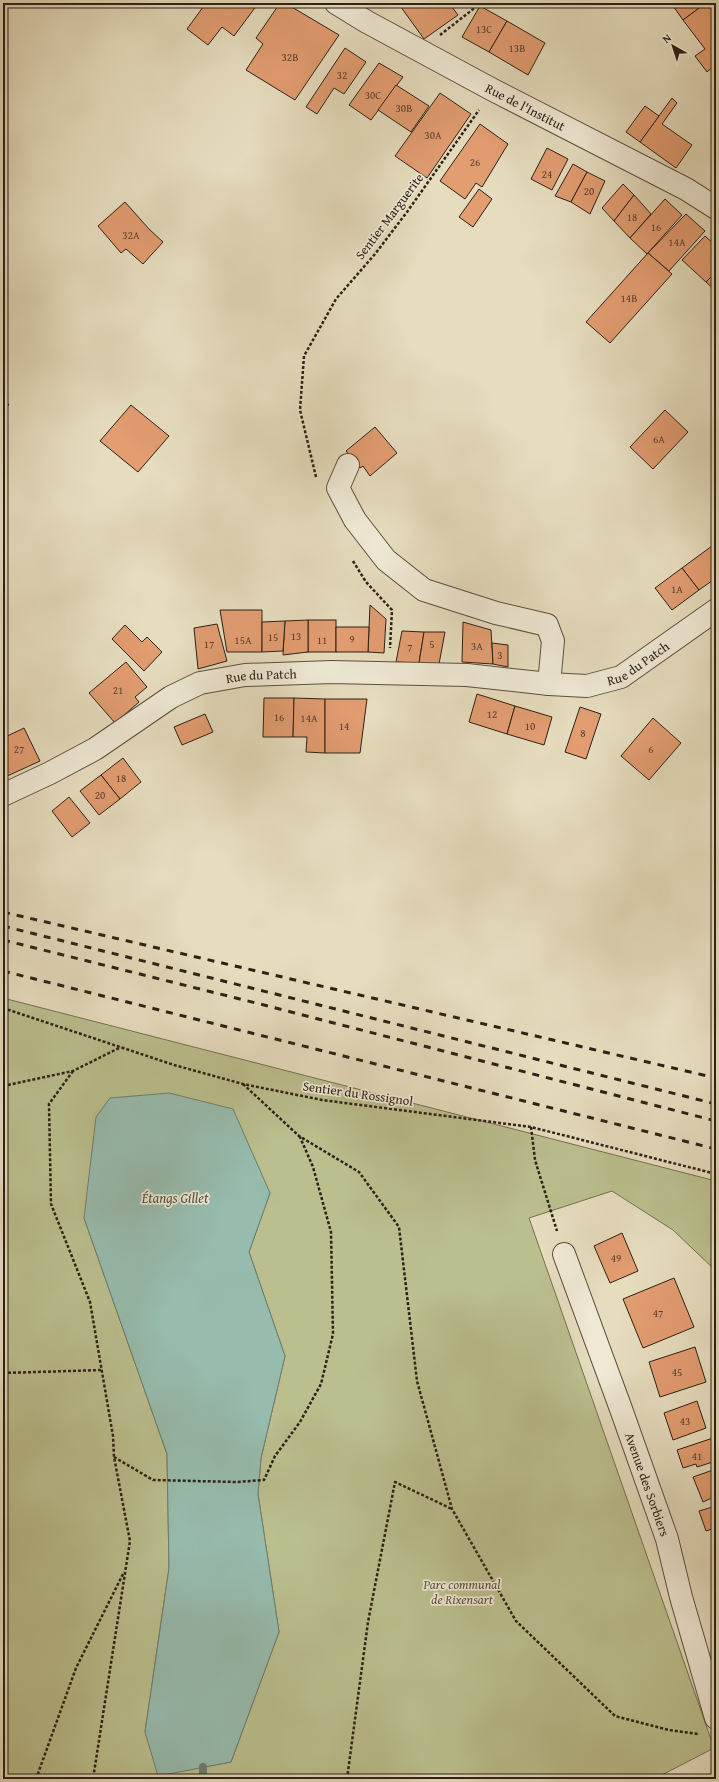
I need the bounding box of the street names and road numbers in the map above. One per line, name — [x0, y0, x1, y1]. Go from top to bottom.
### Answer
street label: Rue de l'Institut — [482, 79, 569, 136]
street label: Sentier Marguerite — [351, 169, 428, 263]
street label: Rue du Patch — [605, 636, 674, 690]
street label: Rue du Patch — [224, 664, 298, 688]
street label: Sentier du Rossignol — [302, 1076, 415, 1111]
street label: Avenue des Sorbiers — [620, 1430, 674, 1539]

